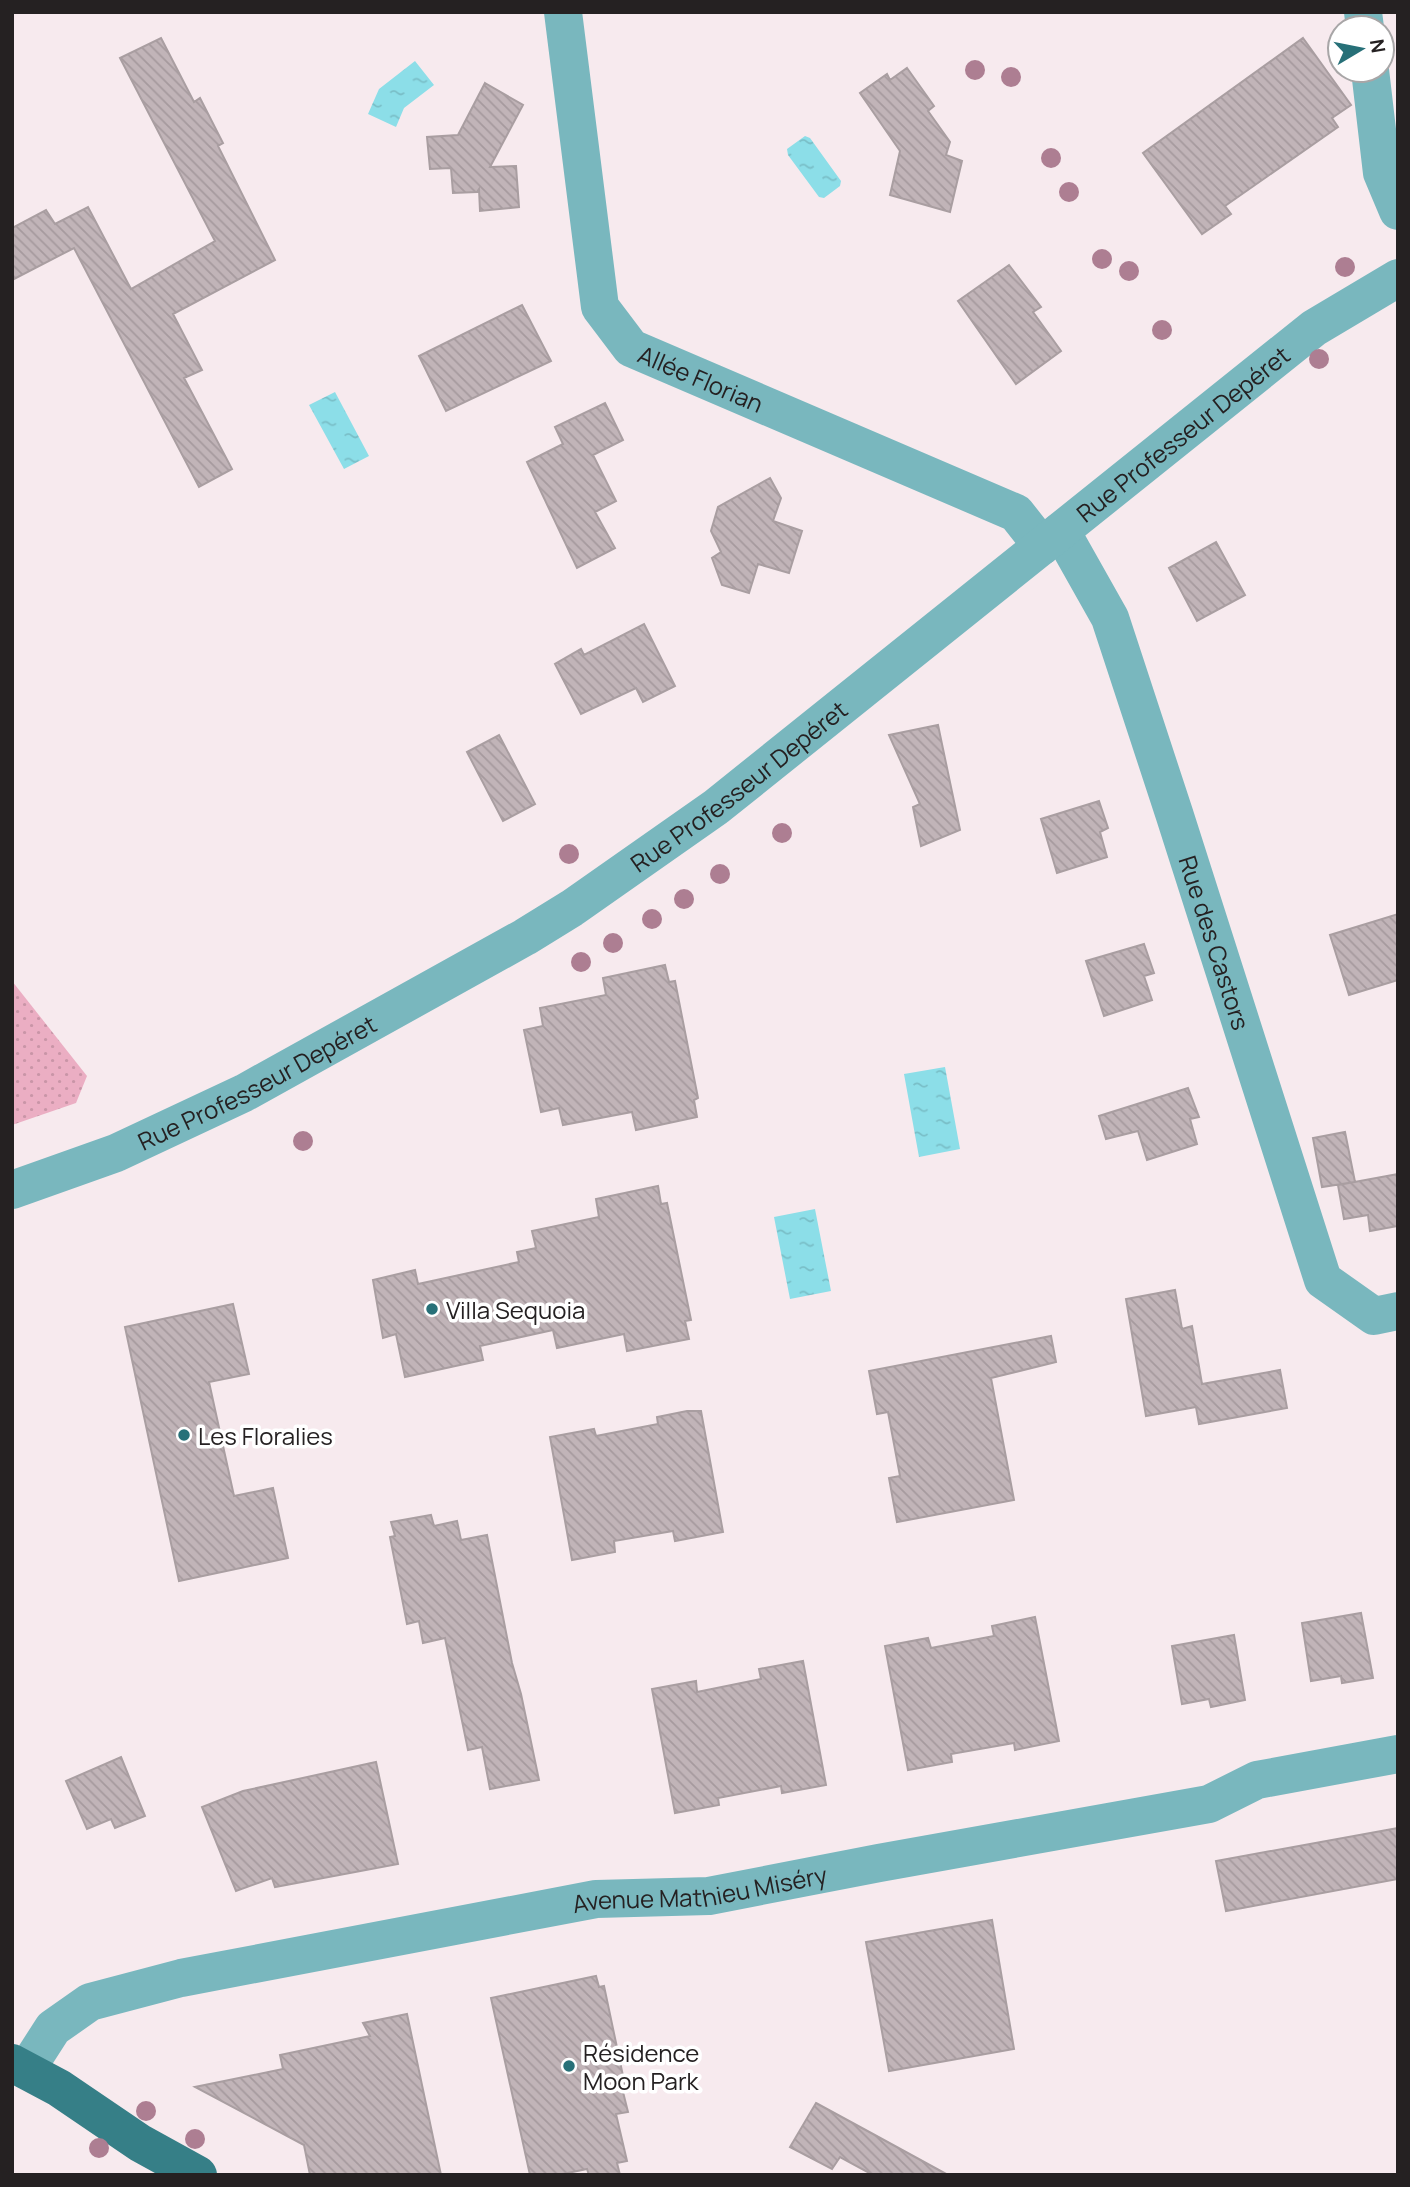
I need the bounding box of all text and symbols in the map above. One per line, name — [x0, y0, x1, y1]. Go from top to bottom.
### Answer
north arrow — [1326, 14, 1396, 84]
text: N — [1364, 37, 1392, 55]
street label: Allée Florian — [633, 337, 769, 419]
street label: Rue Professeur Depéret — [1069, 338, 1296, 529]
street label: Rue Professeur Depéret — [623, 692, 854, 879]
street label: Rue des Castors — [1172, 851, 1259, 1034]
street label: Rue Professeur Depéret — [132, 1006, 382, 1157]
place label: Villa Sequoia — [446, 1293, 585, 1326]
marker: Villa Sequoia — [424, 1301, 440, 1317]
place label: Les Floralies — [198, 1419, 333, 1452]
marker: Les Floralies — [176, 1427, 192, 1443]
street label: Avenue Mathieu Miséry — [569, 1857, 830, 1920]
place label: Résidence Moon Park — [583, 2036, 700, 2097]
marker: Résidence Moon Park — [561, 2058, 577, 2074]

